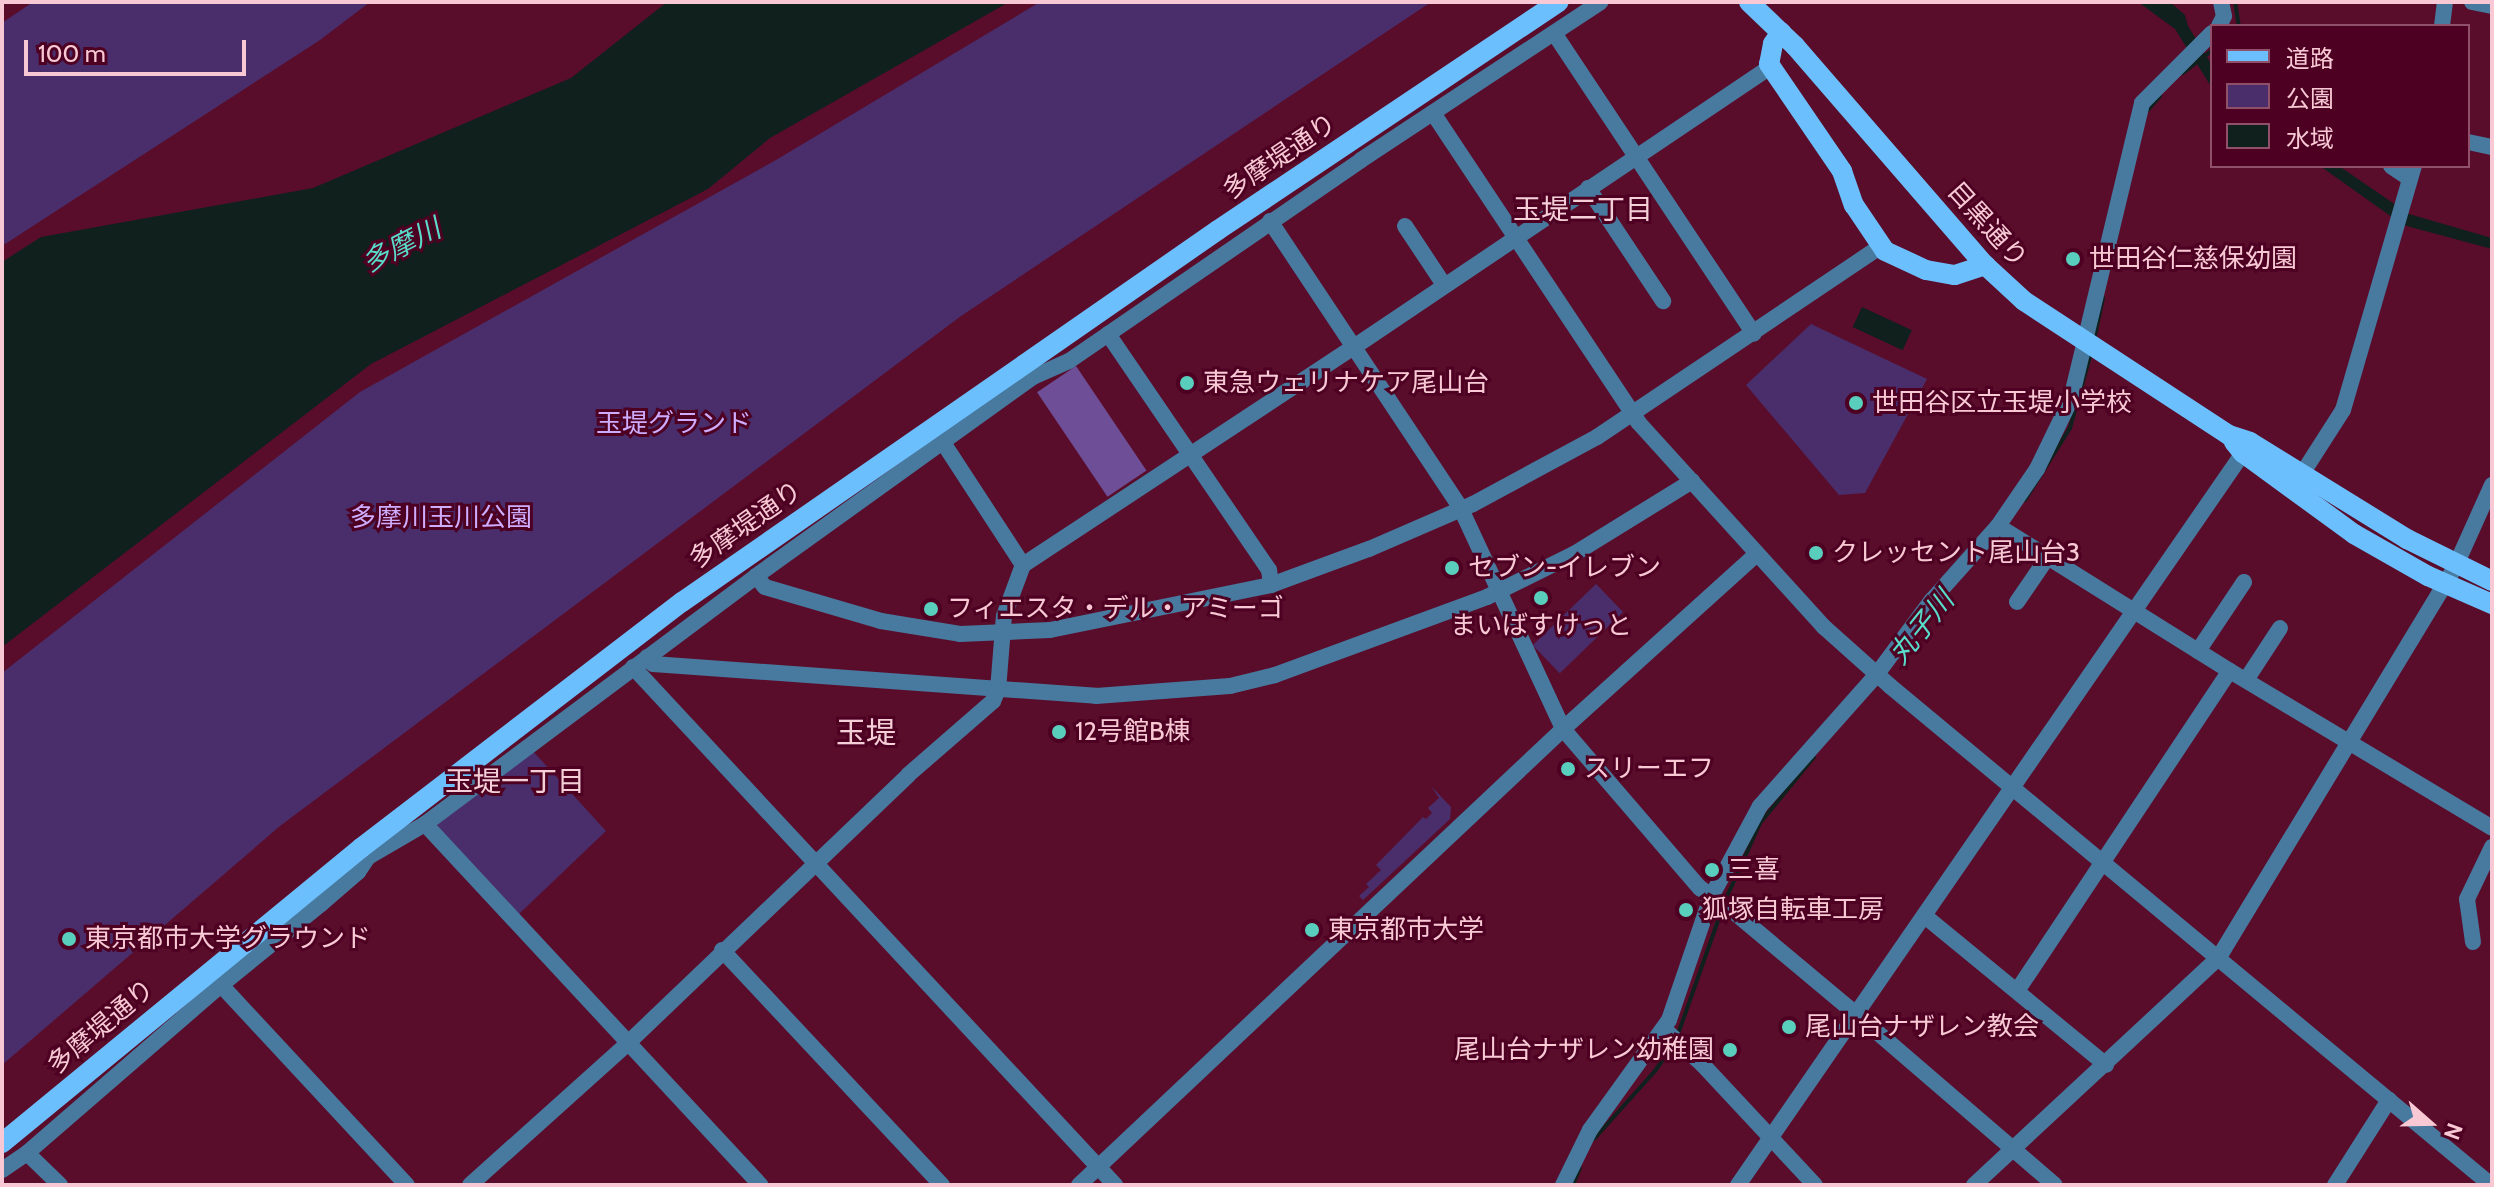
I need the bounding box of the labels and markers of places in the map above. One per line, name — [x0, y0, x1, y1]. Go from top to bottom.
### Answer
place label: 世田谷仁慈保幼園 — [2089, 243, 2297, 275]
marker: 世田谷仁慈保幼園 — [2064, 250, 2082, 268]
place label: 東急ウェリナケア尾山台 — [1203, 367, 1489, 399]
marker: 東急ウェリナケア尾山台 — [1178, 374, 1196, 392]
place label: 世田谷区立玉堤小学校 — [1872, 387, 2132, 419]
marker: 世田谷区立玉堤小学校 — [1847, 394, 1865, 412]
place label: クレッセント尾山台3 — [1832, 537, 2080, 569]
marker: クレッセント尾山台3 — [1807, 544, 1825, 562]
place label: セブン-イレブン — [1468, 552, 1661, 584]
marker: セブン-イレブン — [1443, 559, 1461, 577]
marker: まいばすけっと — [1532, 589, 1550, 607]
place label: フィエスタ・デル・アミーゴ — [947, 593, 1285, 625]
marker: フィエスタ・デル・アミーゴ — [922, 600, 940, 618]
place label: まいばすけっと — [1450, 610, 1632, 642]
place label: 12号館B棟 — [1075, 716, 1191, 748]
marker: 12号館B棟 — [1050, 723, 1068, 741]
place label: スリーエフ — [1584, 753, 1714, 785]
marker: スリーエフ — [1559, 760, 1577, 778]
place label: 三喜 — [1728, 854, 1780, 886]
marker: 三喜 — [1703, 861, 1721, 879]
place label: 狐塚自転車工房 — [1702, 894, 1884, 926]
marker: 狐塚自転車工房 — [1677, 901, 1695, 919]
place label: 東京都市大学 — [1328, 914, 1484, 946]
marker: 東京都市大学 — [1303, 921, 1321, 939]
place label: 東京都市大学グラウンド — [85, 923, 371, 955]
marker: 東京都市大学グラウンド — [60, 930, 78, 948]
place label: 尾山台ナザレン教会 — [1805, 1011, 2039, 1043]
marker: 尾山台ナザレン教会 — [1780, 1018, 1798, 1036]
place label: 尾山台ナザレン幼稚園 — [1454, 1034, 1714, 1066]
marker: 尾山台ナザレン幼稚園 — [1721, 1041, 1739, 1059]

